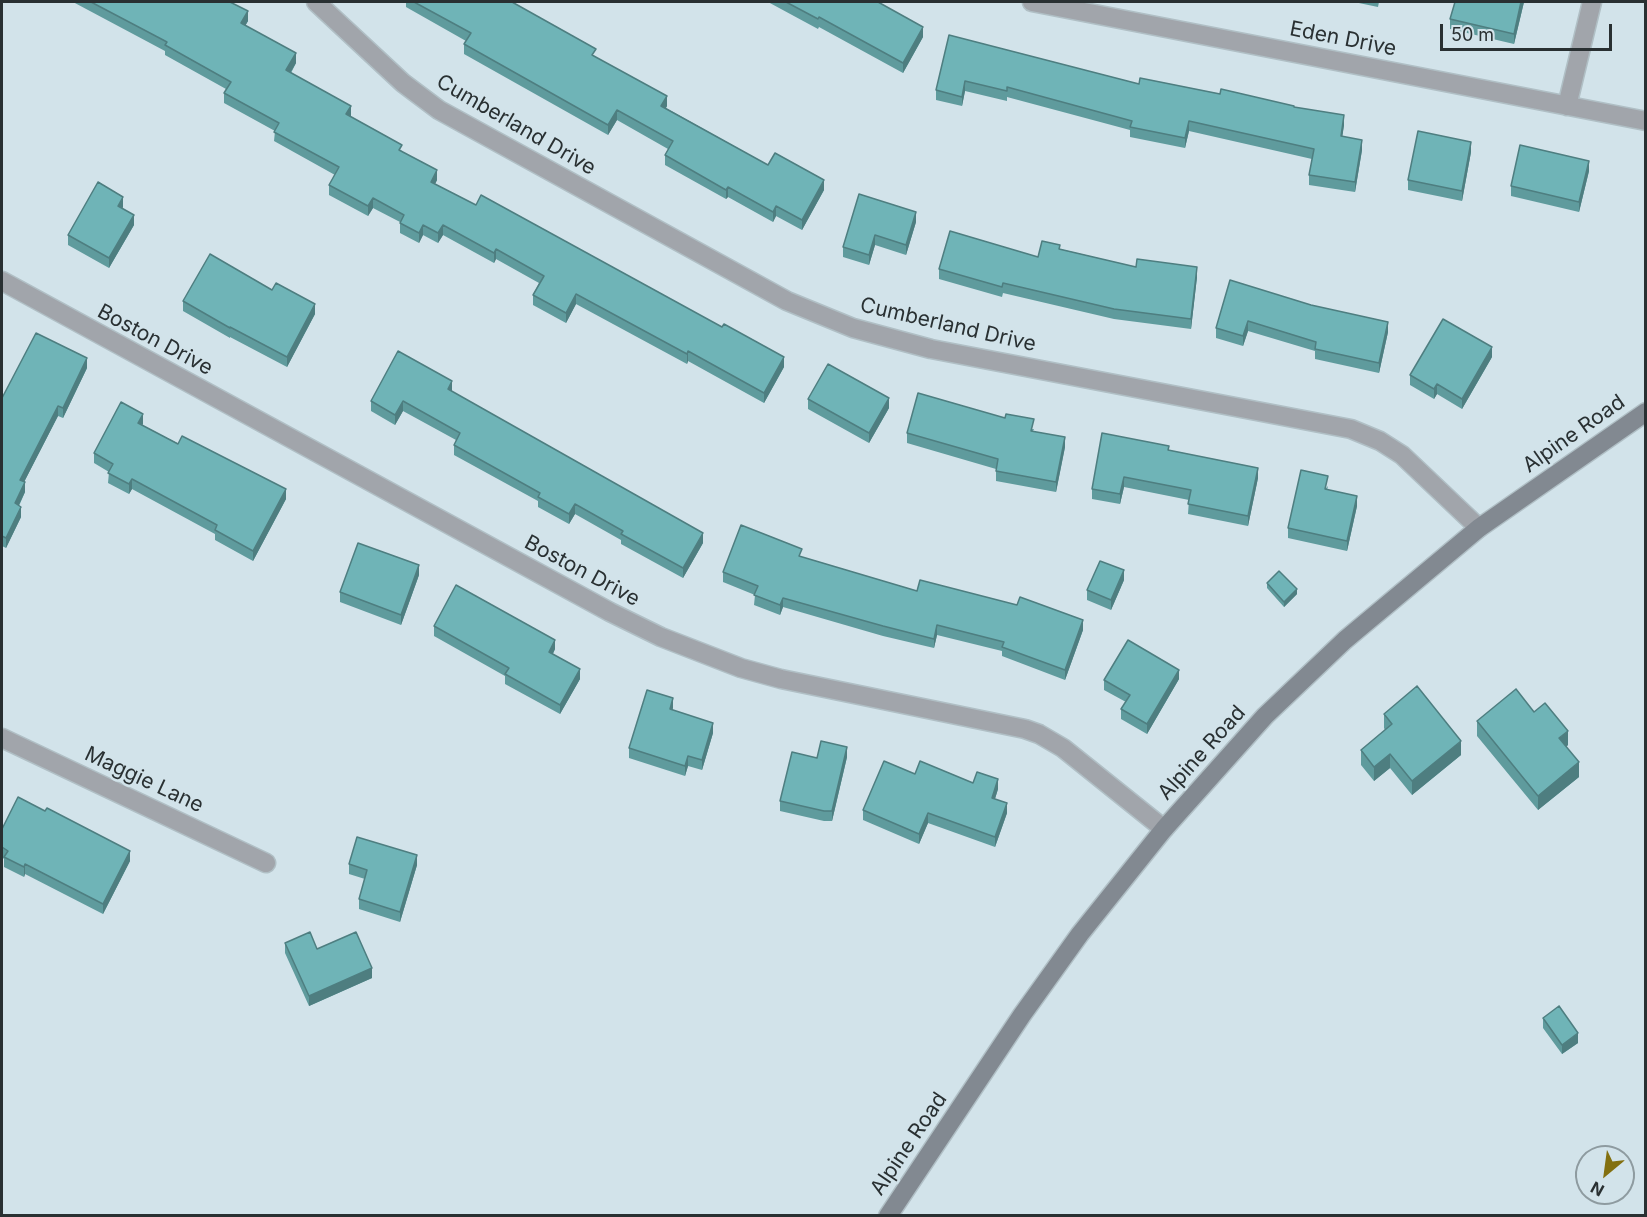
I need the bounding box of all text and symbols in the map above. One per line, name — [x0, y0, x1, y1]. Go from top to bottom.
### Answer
scale bar — [1443, 12, 1616, 50]
street label: Eden Drive — [1288, 16, 1398, 62]
text: 50 m — [1451, 24, 1494, 45]
street label: Cumberland Drive — [432, 69, 600, 181]
street label: Cumberland Drive — [858, 293, 1038, 357]
street label: Boston Drive — [93, 299, 217, 381]
street label: Alpine Road — [1518, 390, 1630, 478]
street label: Boston Drive — [520, 530, 644, 612]
street label: Alpine Road — [1153, 700, 1251, 806]
street label: Maggie Lane — [81, 742, 207, 818]
street label: Alpine Road — [865, 1088, 953, 1200]
north arrow — [1575, 1145, 1635, 1205]
text: N — [1587, 1177, 1607, 1201]

